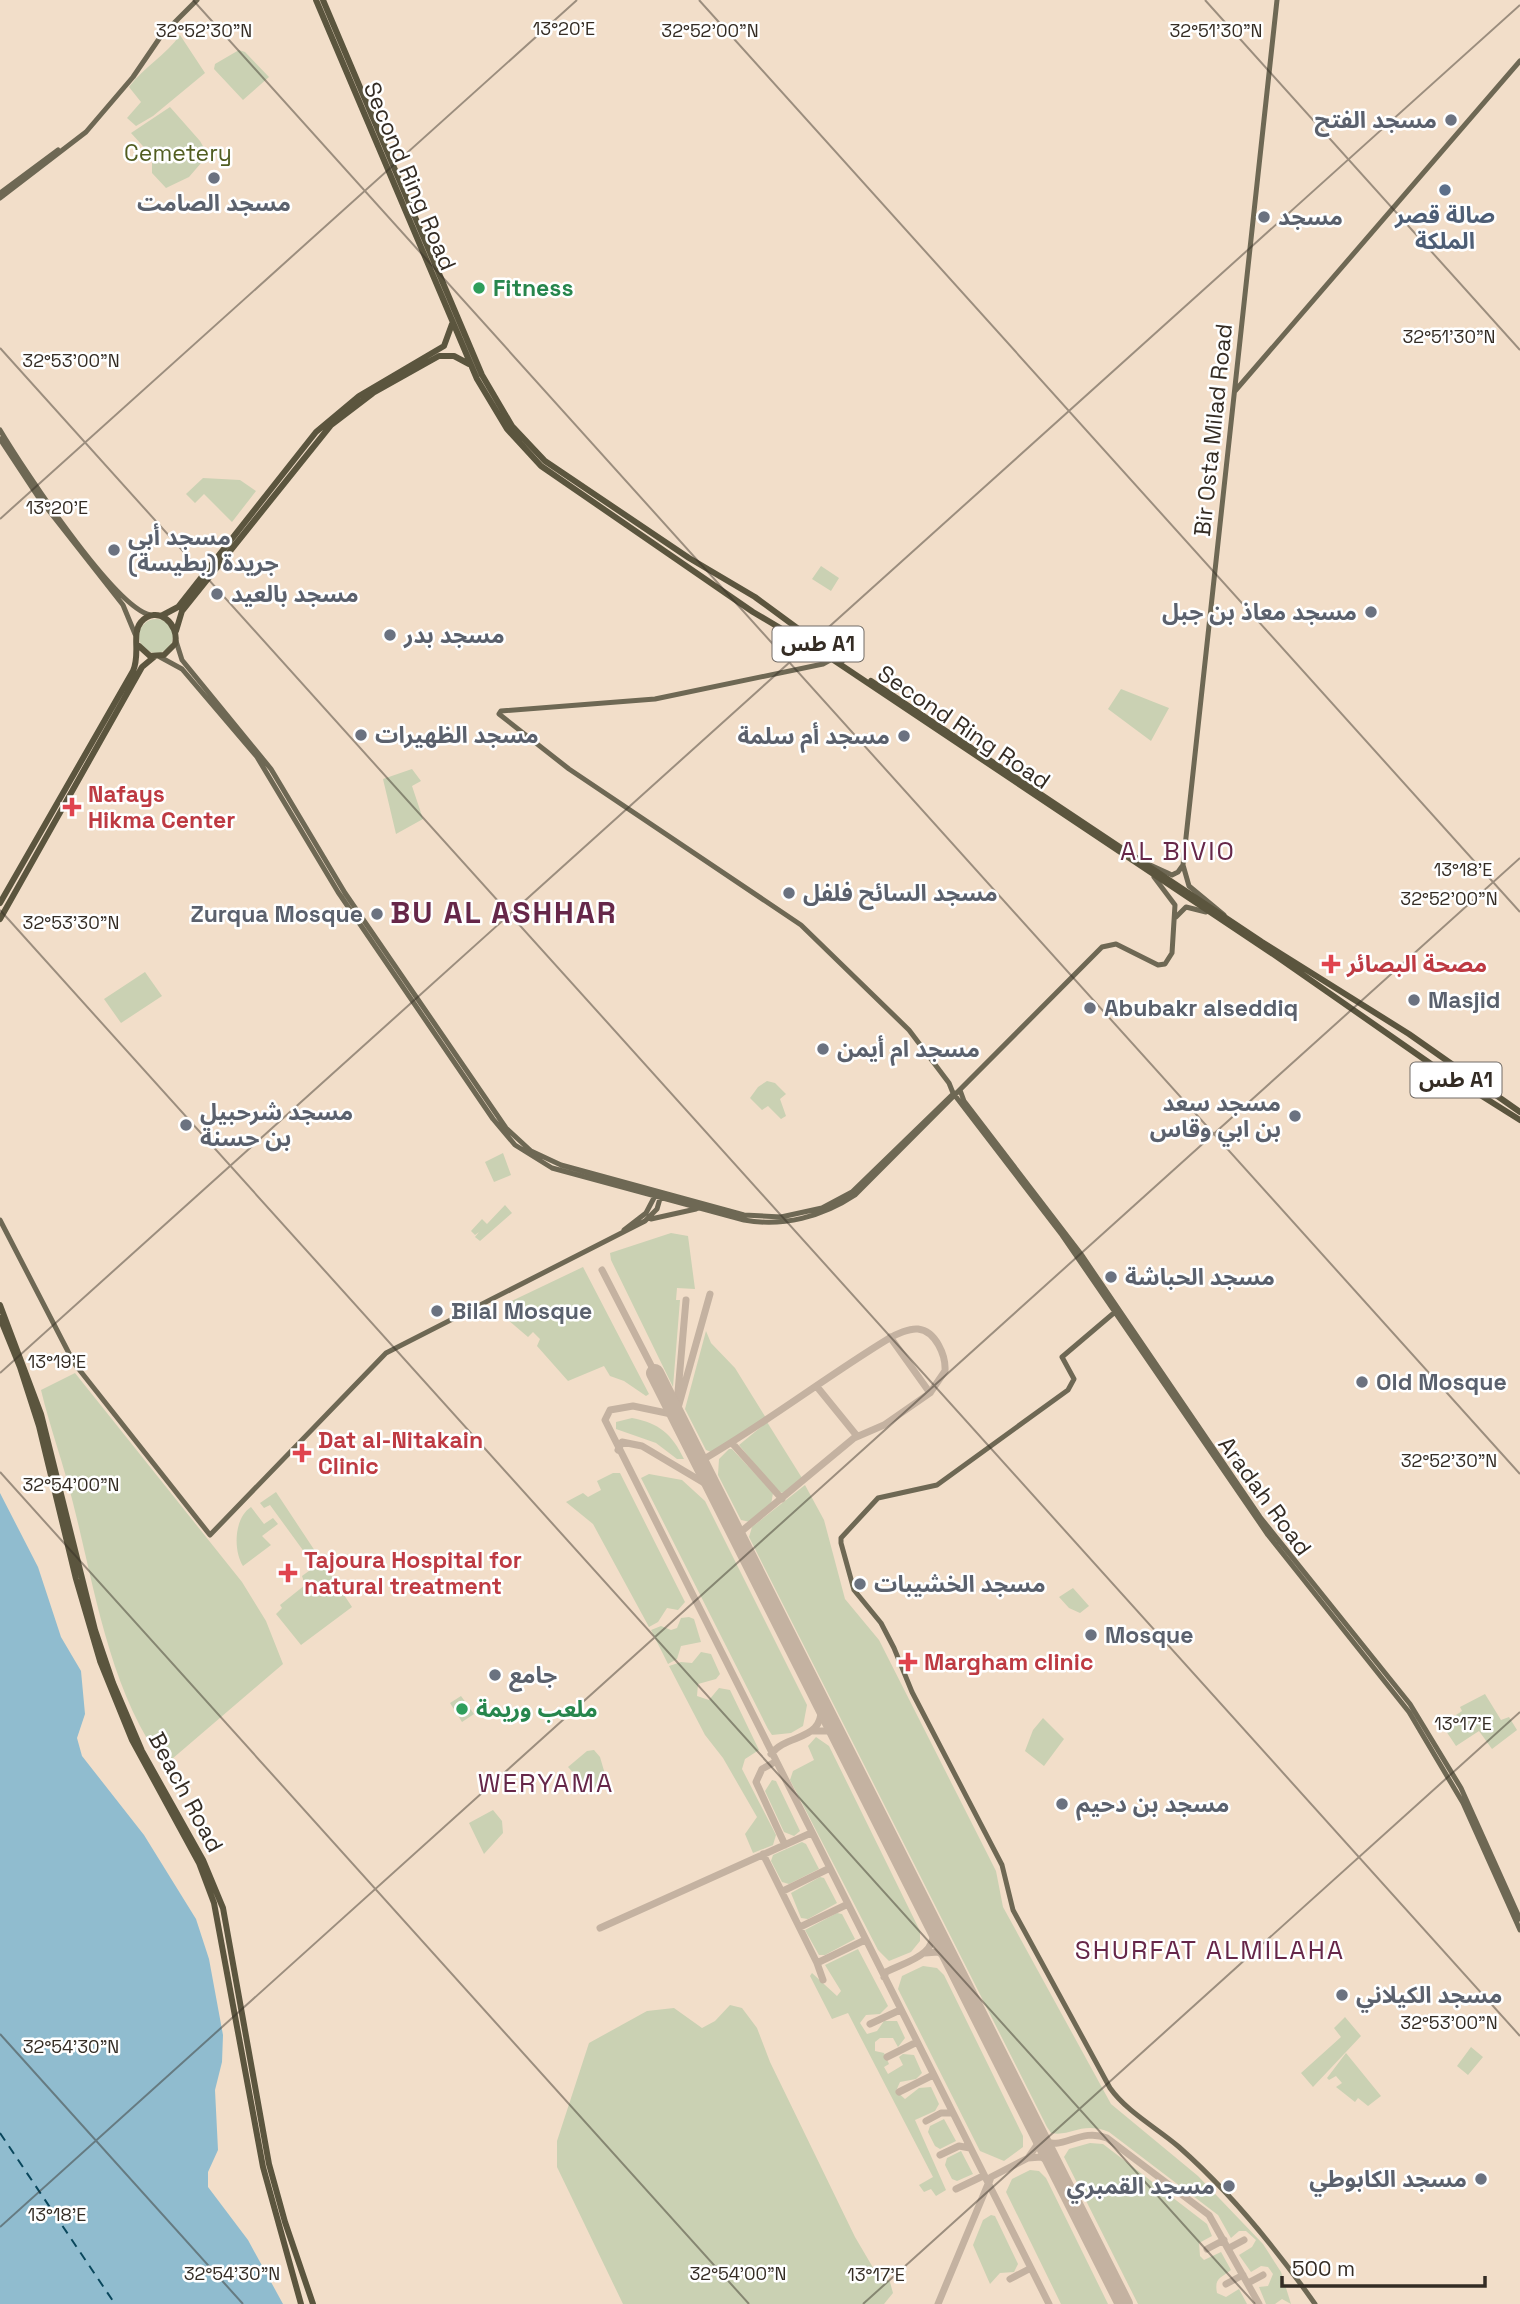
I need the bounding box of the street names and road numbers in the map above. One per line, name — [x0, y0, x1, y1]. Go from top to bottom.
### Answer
street label: Second Ring Road — [357, 77, 463, 275]
street label: Bir Osta Milad Road — [1187, 322, 1239, 538]
road number: طس A1 — [772, 626, 864, 662]
street label: Second Ring Road — [872, 658, 1056, 796]
road number: طس A1 — [1410, 1062, 1502, 1098]
street label: Aradah Road — [1212, 1430, 1318, 1562]
street label: Beach Road — [142, 1727, 230, 1857]

